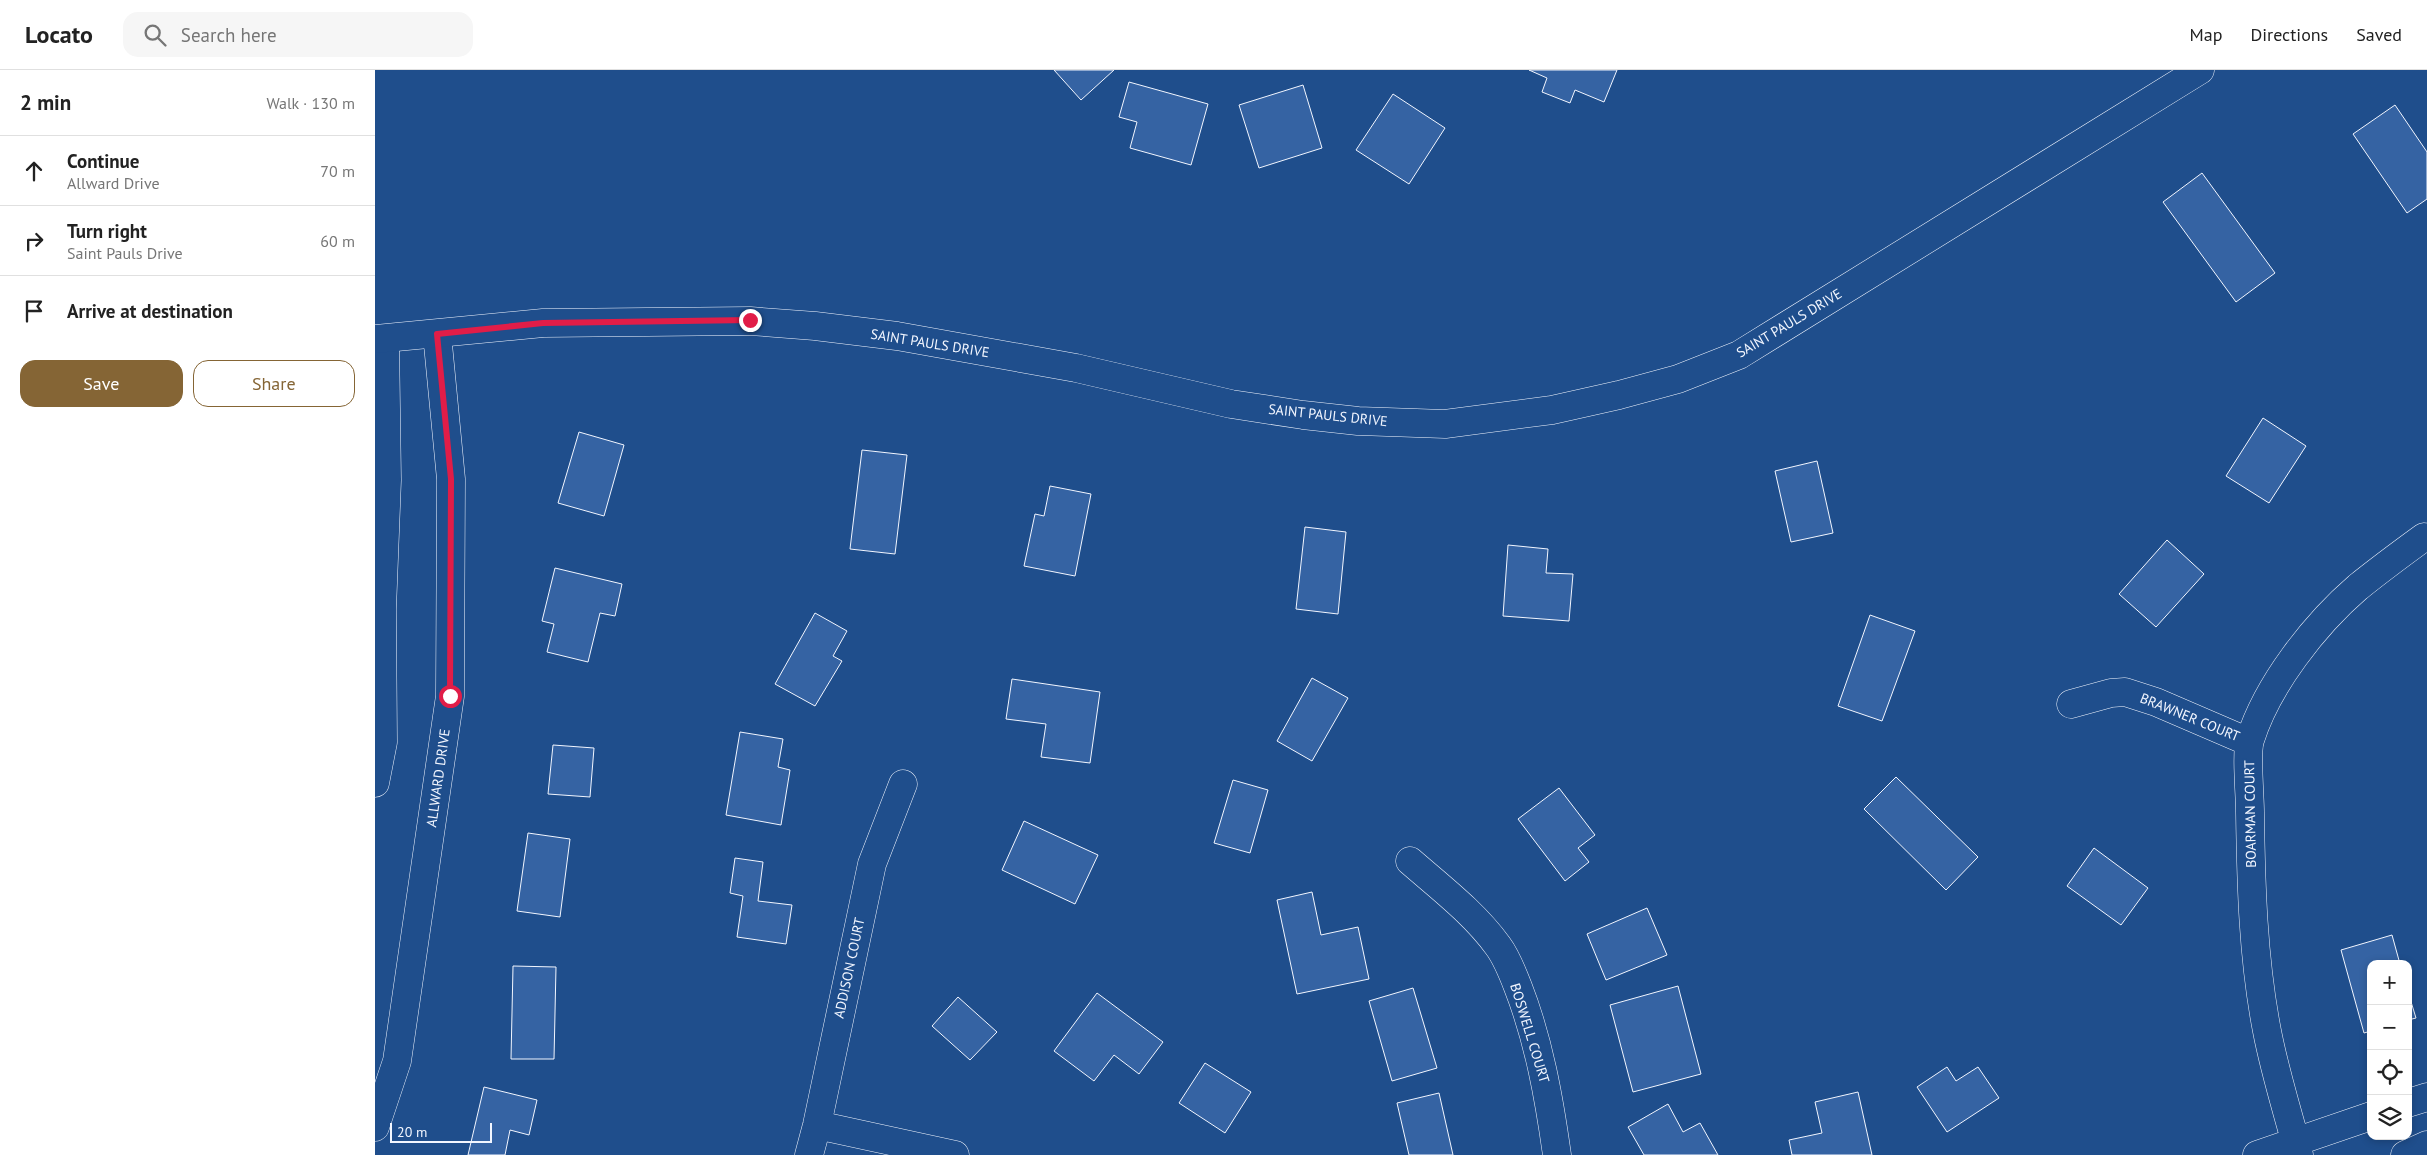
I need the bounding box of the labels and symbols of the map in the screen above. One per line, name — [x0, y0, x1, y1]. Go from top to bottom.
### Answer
street label: SAINT PAULS DRIVE — [1733, 284, 1845, 362]
route end — [739, 309, 762, 332]
street label: SAINT PAULS DRIVE — [869, 325, 991, 361]
street label: SAINT PAULS DRIVE — [1268, 400, 1388, 430]
route start — [439, 685, 462, 708]
street label: BRAWNER COURT — [2137, 689, 2243, 745]
street label: ALLWARD DRIVE — [422, 728, 454, 828]
street label: BOARMAN COURT — [2240, 760, 2260, 868]
street label: ADDISON COURT — [830, 916, 868, 1020]
street label: BOSWELL COURT — [1506, 981, 1554, 1085]
scale bar — [390, 1120, 493, 1143]

